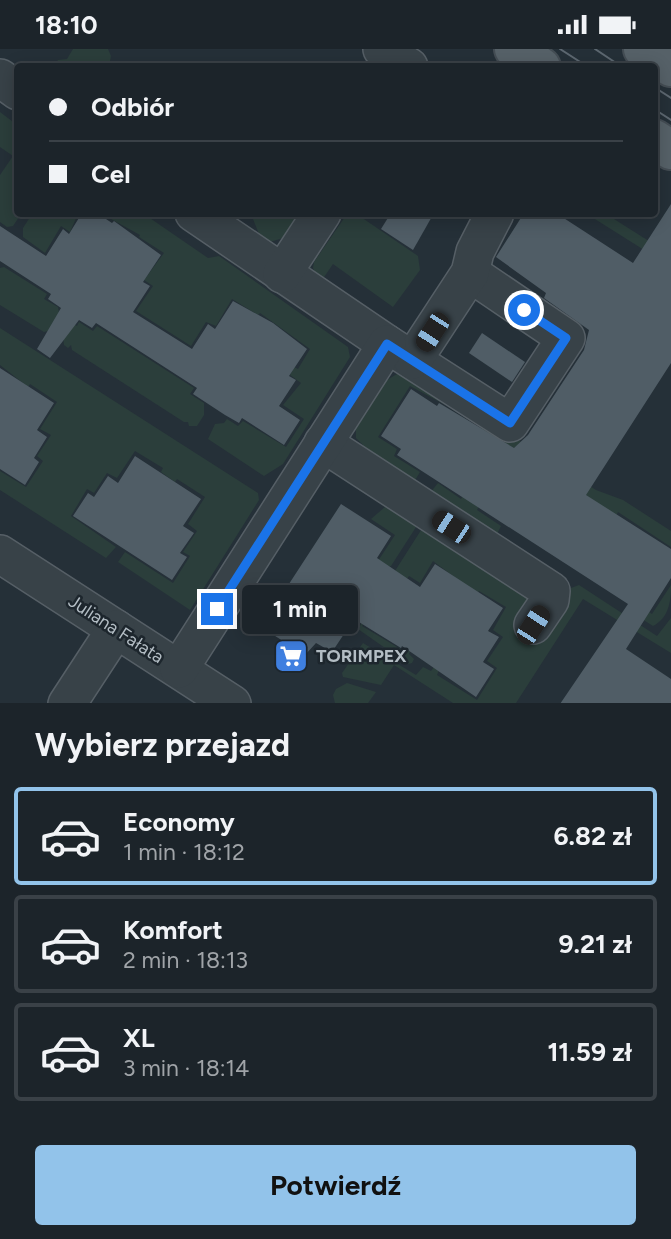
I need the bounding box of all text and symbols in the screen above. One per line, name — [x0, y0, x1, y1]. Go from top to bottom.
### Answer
text: 18:10 — [35, 9, 98, 41]
text: Odbiór — [91, 91, 174, 123]
text: Cel — [91, 158, 131, 190]
route start — [508, 294, 540, 326]
car — [412, 309, 453, 355]
car — [428, 507, 475, 547]
callout: 1 min — [242, 585, 357, 633]
street label: Juliana Fałata — [64, 590, 168, 668]
route end — [201, 593, 233, 625]
text: 1 min — [273, 595, 327, 623]
car — [513, 602, 554, 648]
supermarket icon: TORIMPEX — [272, 637, 310, 675]
place label: TORIMPEX — [316, 645, 407, 667]
text: Wybierz przejazd — [35, 726, 290, 764]
icon: car — [39, 805, 102, 868]
text: Economy — [123, 806, 235, 838]
text: 6.82 zł — [553, 820, 632, 852]
text: 1 min · 18:12 — [123, 838, 245, 866]
icon: car — [39, 913, 102, 976]
text: Komfort — [123, 914, 223, 946]
text: 9.21 zł — [558, 928, 632, 960]
text: 2 min · 18:13 — [123, 946, 248, 974]
icon: car — [39, 1021, 102, 1084]
text: XL — [123, 1022, 155, 1054]
text: 11.59 zł — [547, 1036, 632, 1068]
text: 3 min · 18:14 — [123, 1054, 249, 1082]
button: Potwierdź — [35, 1145, 636, 1225]

